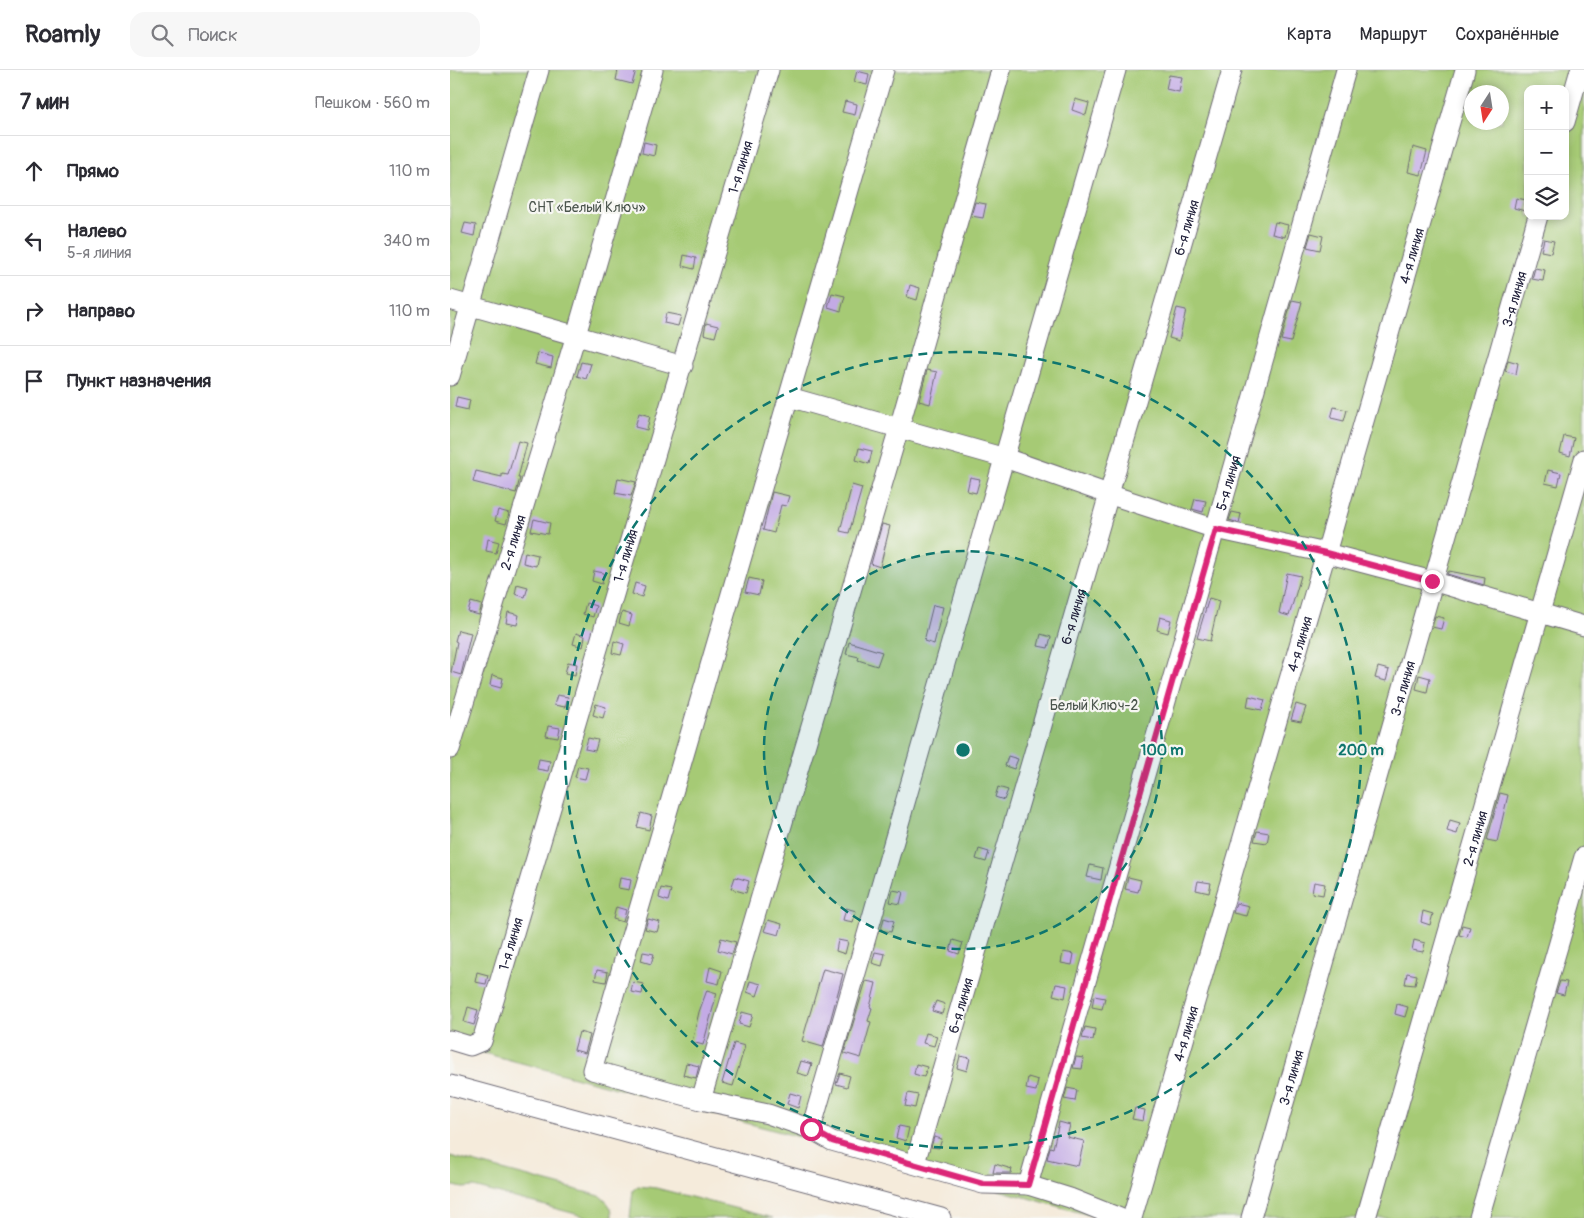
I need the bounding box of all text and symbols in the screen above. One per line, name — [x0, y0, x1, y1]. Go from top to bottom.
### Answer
search box — [130, 12, 480, 57]
text: Roamly — [25, 20, 100, 49]
icon: search — [148, 21, 176, 49]
text: Поиск — [188, 23, 238, 47]
text: Карта — [1287, 23, 1331, 46]
text: Маршрут — [1359, 23, 1427, 46]
text: Сохранённые — [1455, 23, 1559, 46]
north arrow — [1464, 85, 1509, 130]
map controls — [1524, 85, 1569, 220]
button: + — [1524, 85, 1569, 130]
text: 7 мин — [20, 89, 69, 116]
text: Пешком · 560 m — [315, 93, 430, 113]
button: − — [1524, 130, 1569, 175]
street label: 1-я линия — [724, 139, 756, 196]
icon: ahead — [20, 157, 48, 185]
text: Прямо — [67, 159, 119, 183]
text: 110 m — [389, 161, 430, 181]
button: layers — [1524, 175, 1569, 220]
street label: 6-я линия — [1170, 198, 1202, 257]
park label: СНТ «Белый Ключ» — [528, 199, 646, 216]
text: Налево — [67, 219, 127, 243]
street label: 4-я линия — [1395, 226, 1428, 286]
icon: left — [20, 227, 48, 255]
text: 340 m — [383, 231, 430, 251]
text: 5-я линия — [67, 243, 132, 263]
street label: 3-я линия — [1498, 269, 1530, 329]
icon: right — [20, 297, 48, 325]
text: Направо — [67, 299, 135, 323]
text: 110 m — [389, 301, 430, 321]
icon: arrive — [20, 367, 48, 395]
text: Пункт назначения — [67, 369, 211, 393]
street label: 5-я линия — [1212, 453, 1244, 513]
street label: 2-я линия — [496, 513, 529, 572]
street label: 1-я линия — [610, 527, 641, 584]
route end — [1421, 570, 1444, 593]
street label: 6-я линия — [1057, 587, 1090, 646]
street label: 4-я линия — [1283, 614, 1316, 674]
street label: 3-я линия — [1387, 659, 1419, 718]
park label: Белый Ключ-2 — [1050, 697, 1138, 714]
centre of rings — [954, 741, 972, 759]
text: 100 m — [1141, 741, 1183, 760]
text: 200 m — [1338, 741, 1384, 760]
street label: 2-я линия — [1459, 809, 1491, 868]
street label: 1-я линия — [495, 915, 527, 973]
street label: 6-я линия — [945, 976, 977, 1035]
street label: 4-я линия — [1170, 1004, 1202, 1064]
street label: 3-я линия — [1275, 1048, 1307, 1107]
route start — [800, 1118, 823, 1141]

